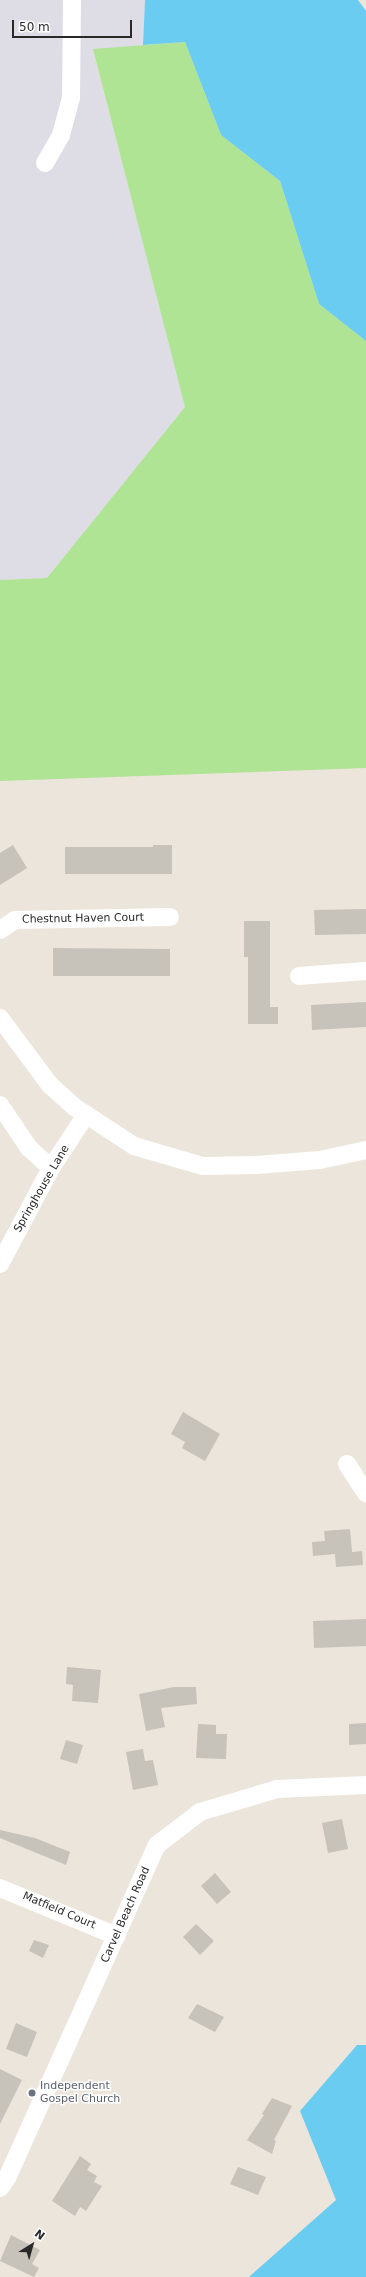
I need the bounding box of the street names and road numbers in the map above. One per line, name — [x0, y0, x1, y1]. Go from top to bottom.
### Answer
street label: Chestnut Haven Court — [22, 911, 144, 927]
street label: Springhouse Lane — [12, 1143, 72, 1235]
street label: Carvel Beach Road — [99, 1865, 153, 1965]
street label: Matfield Court — [21, 1890, 97, 1932]

